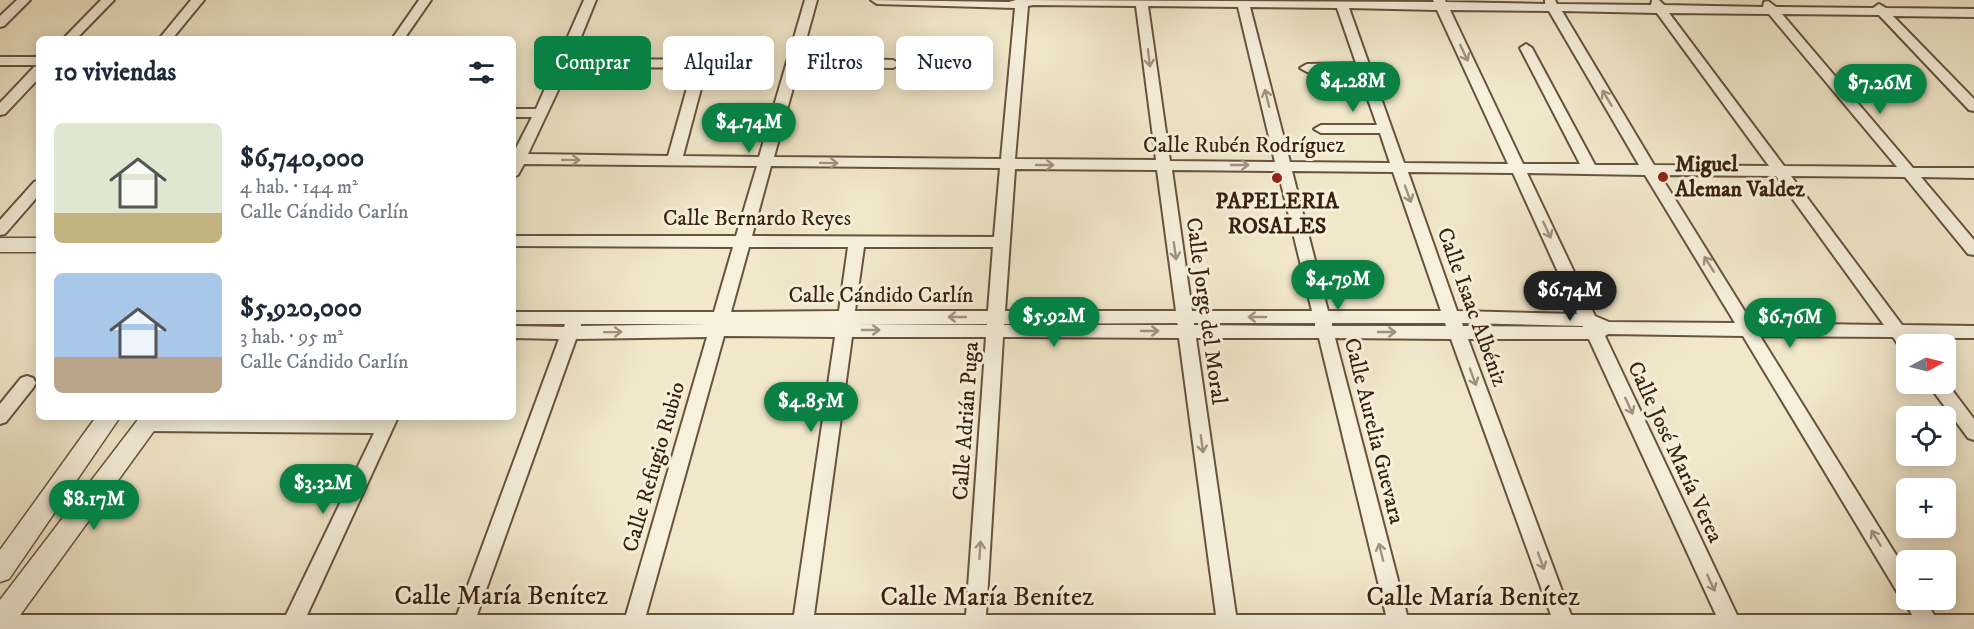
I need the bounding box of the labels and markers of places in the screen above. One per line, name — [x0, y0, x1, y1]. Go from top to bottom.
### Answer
pin: $4.28M — [1304, 62, 1402, 113]
pin: $7.26M — [1831, 64, 1929, 115]
pin: $4.74M — [700, 103, 798, 154]
place label: Miguel Aleman Valdez — [1674, 151, 1805, 203]
marker: Miguel Aleman Valdez — [1656, 170, 1670, 184]
marker: PAPELERIA ROSALES — [1270, 171, 1284, 185]
place label: PAPELERIA ROSALES — [1215, 188, 1340, 240]
pin: $4.79M — [1289, 260, 1387, 311]
pin: $6.74M — [1521, 271, 1619, 322]
pin: $5.92M — [1005, 297, 1103, 348]
pin: $6.76M — [1741, 298, 1839, 349]
pin: $4.85M — [762, 382, 860, 433]
pin: $3.32M — [274, 464, 372, 515]
pin: $8.17M — [45, 480, 143, 531]

